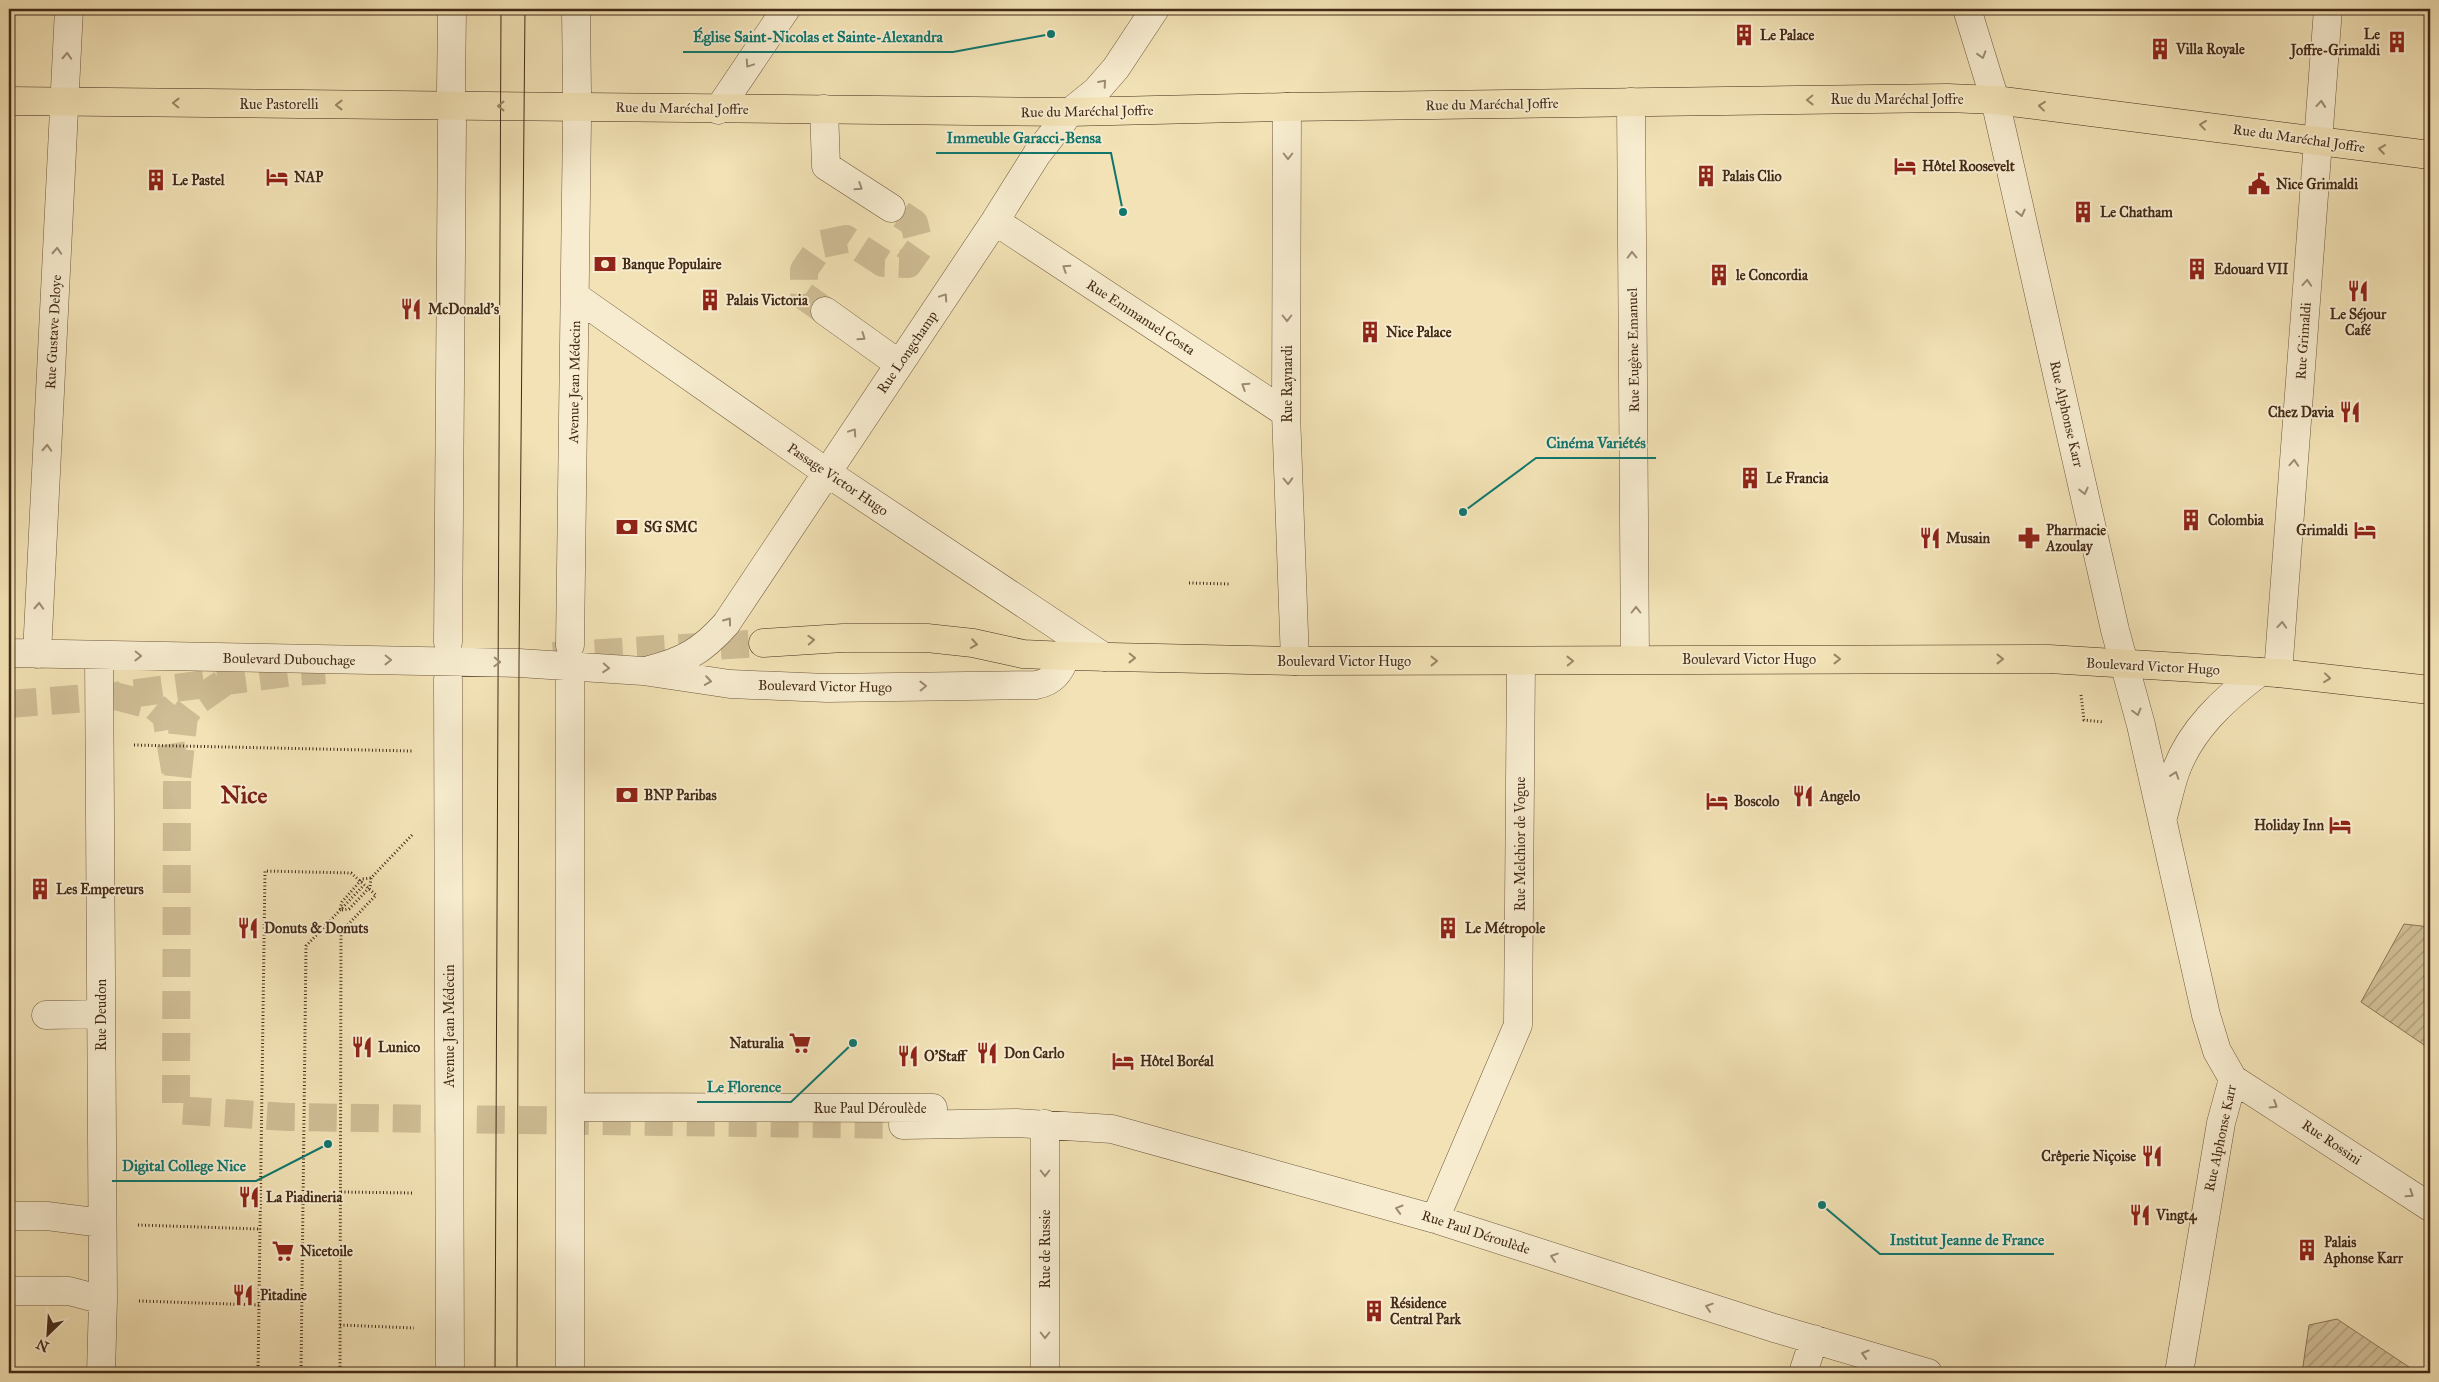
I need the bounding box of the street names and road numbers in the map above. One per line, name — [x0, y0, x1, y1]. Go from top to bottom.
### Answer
street label: Rue du Maréchal Joffre — [1830, 91, 1964, 109]
street label: Rue du Maréchal Joffre — [1425, 95, 1559, 115]
street label: Rue Pastorelli — [239, 96, 319, 113]
street label: Rue du Maréchal Joffre — [615, 99, 749, 119]
street label: Rue du Maréchal Joffre — [1020, 102, 1154, 122]
street label: Rue du Maréchal Joffre — [2232, 121, 2366, 157]
street label: Rue Gustave Deloye — [42, 274, 65, 390]
street label: Rue Emmanuel Costa — [1083, 276, 1198, 359]
street label: Rue Eugène Emanuel — [1624, 287, 1643, 412]
street label: Rue Grimaldi — [2292, 302, 2315, 380]
street label: Rue Longchamp — [874, 308, 941, 397]
street label: Avenue Jean Médecin — [565, 320, 585, 445]
street label: Rue Raynardi — [1279, 345, 1296, 423]
street label: Rue Alphonse Karr — [2046, 359, 2087, 470]
street label: Passage Victor Hugo — [784, 439, 891, 519]
street label: Boulevard Dubouchage — [222, 650, 356, 669]
street label: Boulevard Victor Hugo — [1682, 651, 1816, 668]
street label: Boulevard Victor Hugo — [1277, 653, 1411, 670]
street label: Boulevard Victor Hugo — [2086, 655, 2220, 678]
street label: Boulevard Victor Hugo — [758, 677, 892, 696]
street label: Rue Melchior de Vogue — [1512, 777, 1529, 911]
street label: Avenue Jean Médecin — [441, 964, 459, 1089]
street label: Rue Deudon — [93, 979, 110, 1051]
street label: Rue Alphonse Karr — [2201, 1082, 2240, 1193]
street label: Rue Paul Déroulède — [813, 1100, 927, 1117]
street label: Rue Rossini — [2299, 1116, 2365, 1169]
street label: Rue Paul Déroulède — [1419, 1207, 1532, 1258]
street label: Rue de Russie — [1037, 1209, 1054, 1288]

